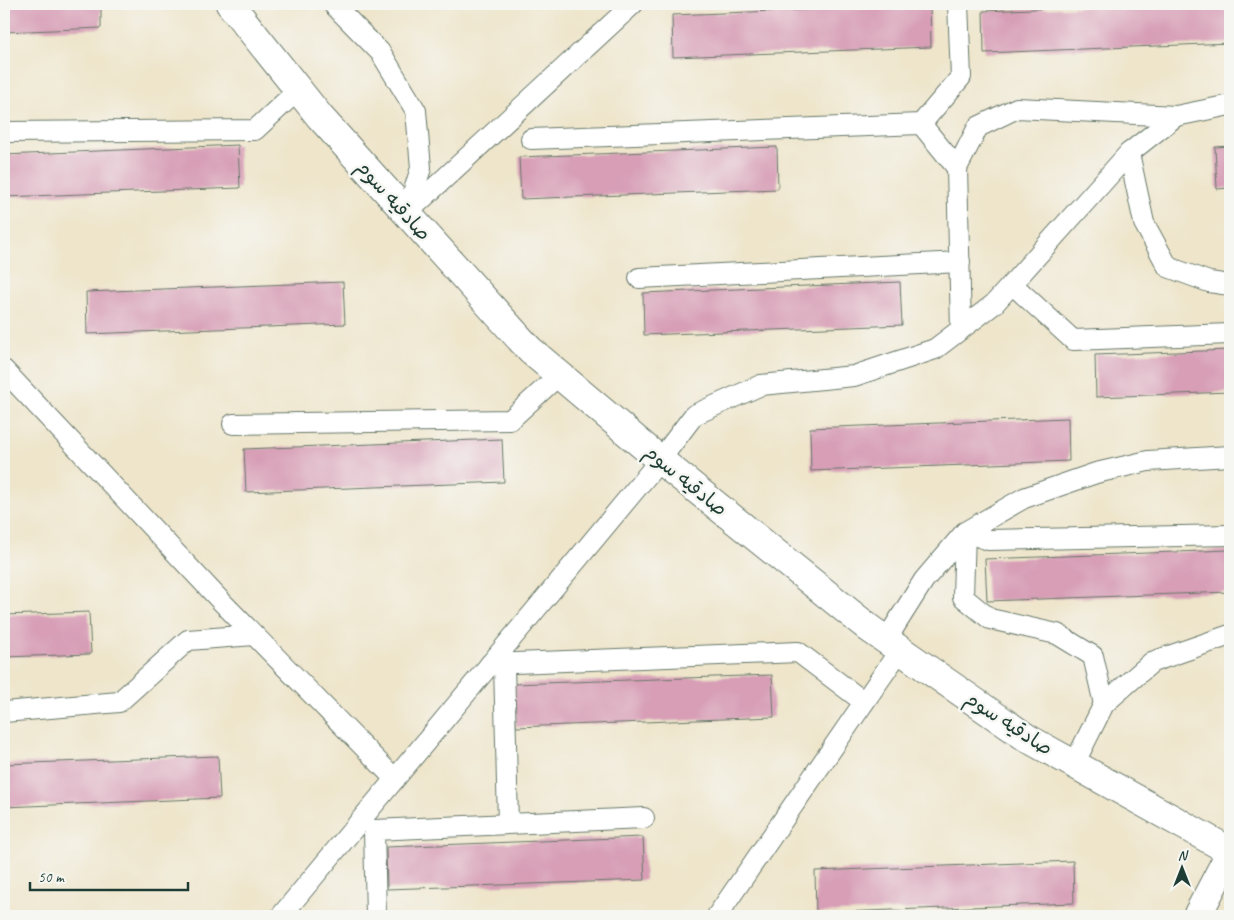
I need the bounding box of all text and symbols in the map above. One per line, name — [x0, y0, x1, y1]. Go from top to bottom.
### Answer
street label: صادقیه سوم — [349, 155, 436, 248]
street label: صادقیه سوم — [637, 439, 732, 524]
street label: صادقیه سوم — [958, 686, 1057, 764]
north arrow — [1156, 842, 1206, 892]
text: N — [1178, 847, 1189, 864]
scale bar — [30, 860, 188, 892]
text: 50 m — [38, 868, 65, 887]

